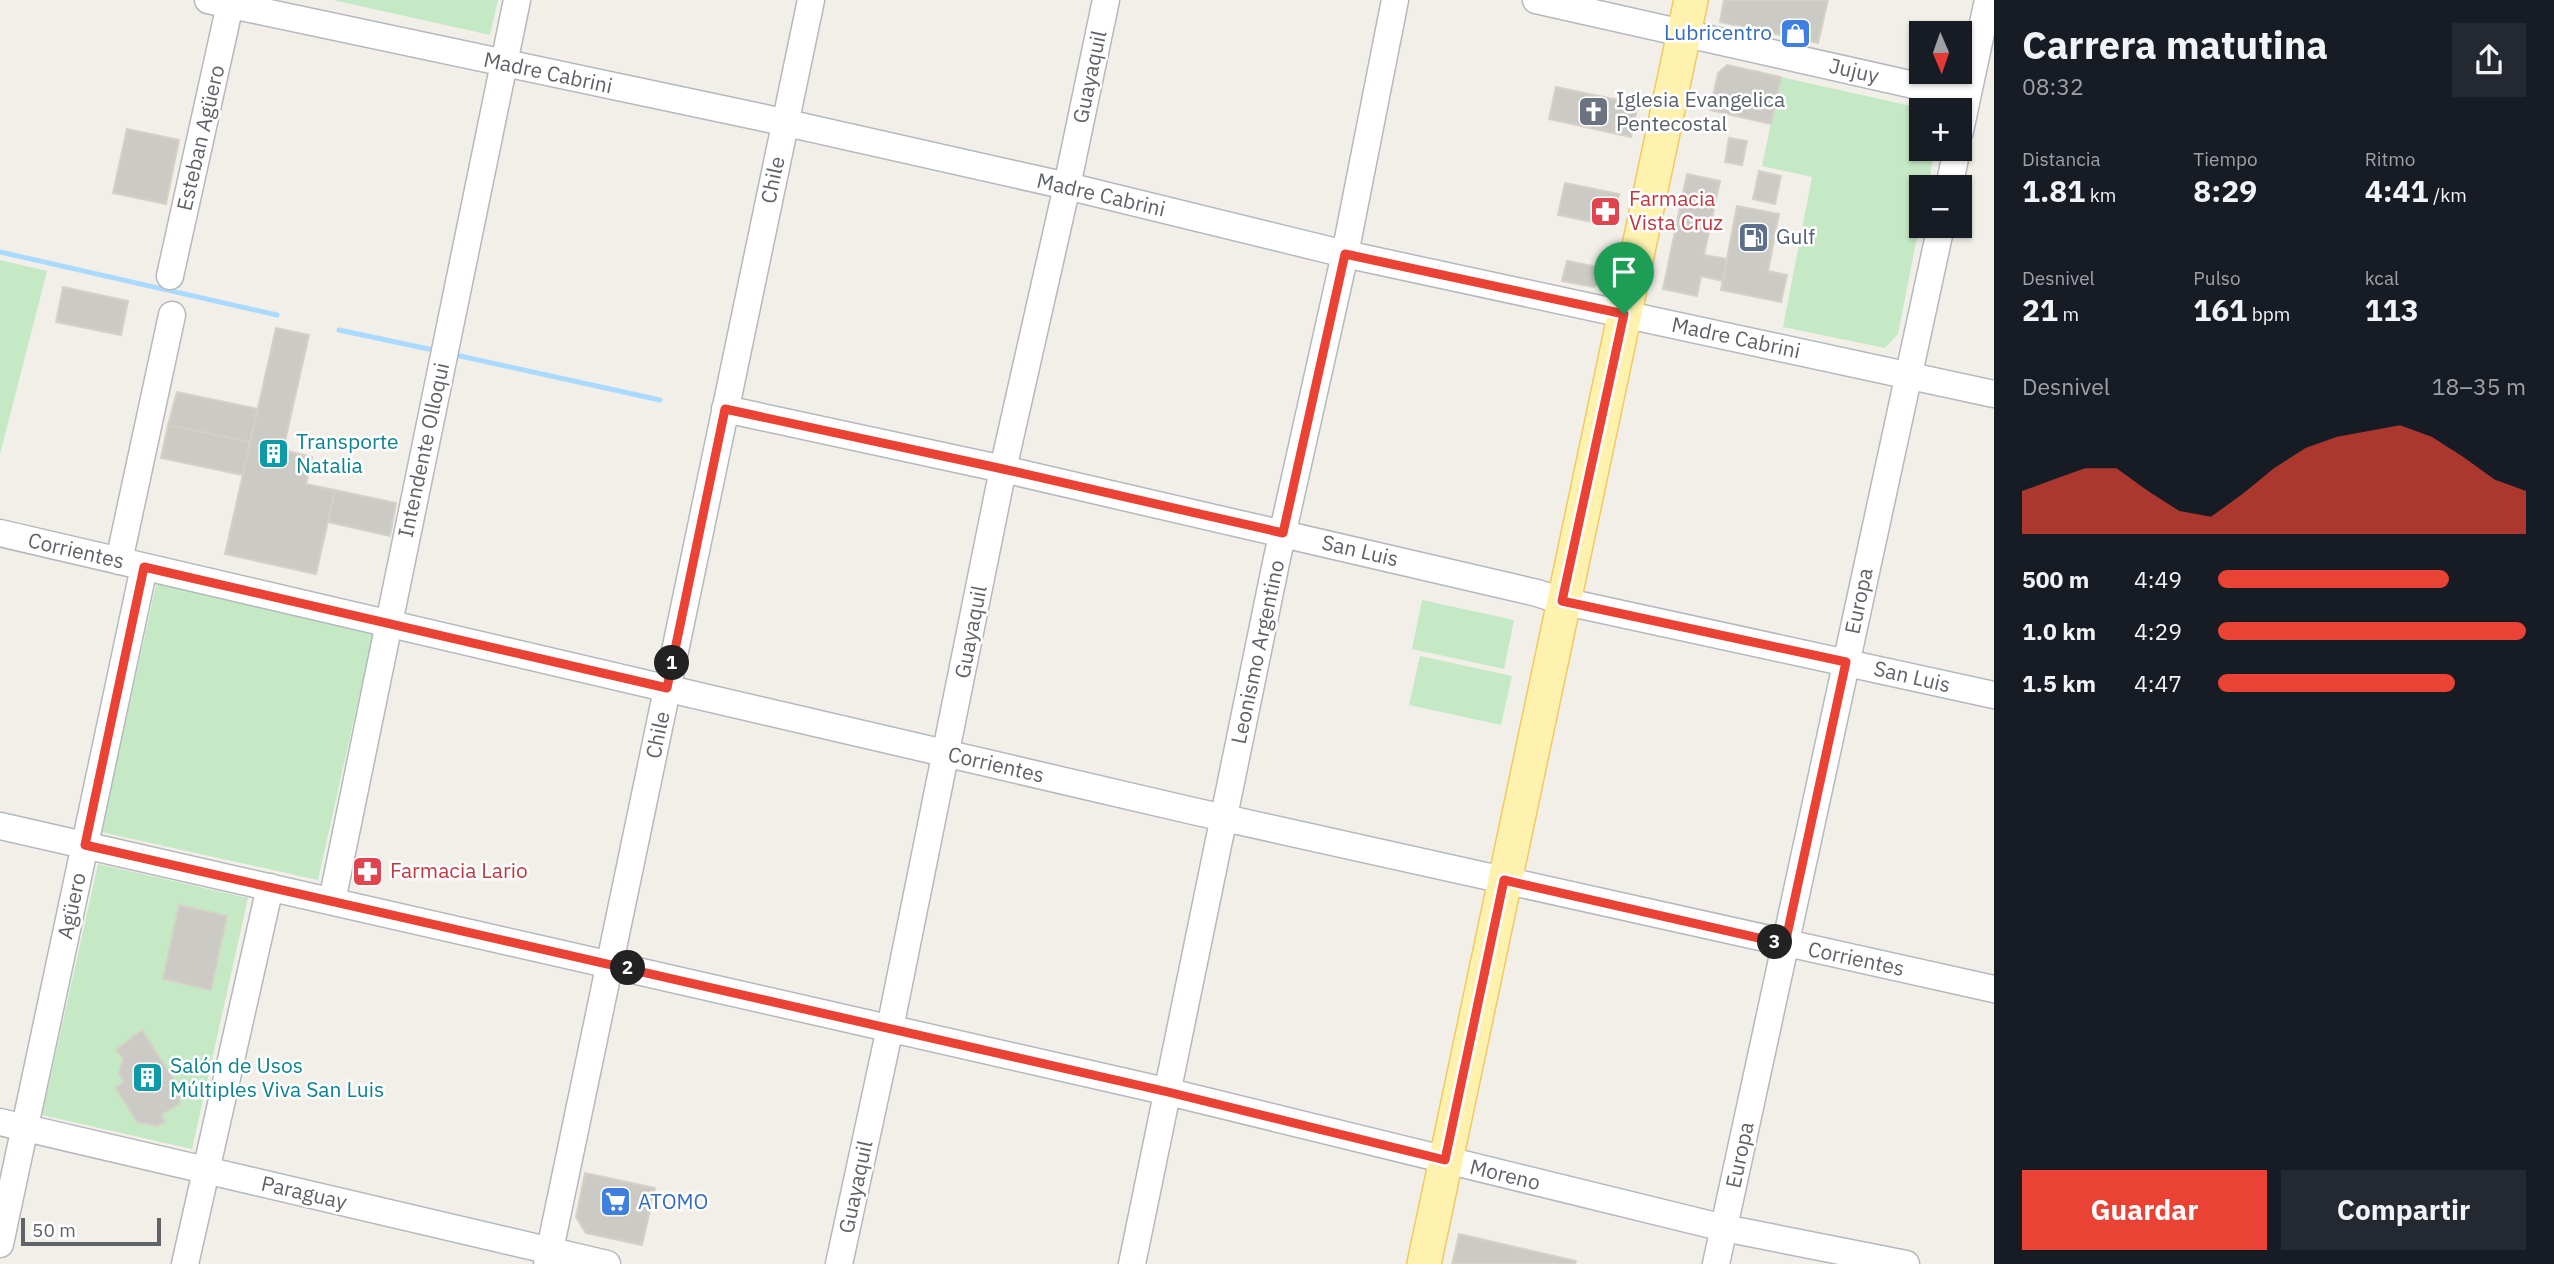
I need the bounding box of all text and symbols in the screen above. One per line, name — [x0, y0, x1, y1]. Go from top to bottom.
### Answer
shop icon: Lubricentro — [1778, 16, 1812, 50]
place label: Lubricentro — [1664, 18, 1772, 46]
text: Carrera matutina — [2022, 20, 2328, 69]
north arrow — [1909, 21, 1972, 84]
map controls — [1909, 21, 1972, 238]
button: share — [2452, 23, 2526, 97]
street label: Guayaquil — [1066, 28, 1113, 126]
street label: Madre Cabrini — [481, 45, 615, 99]
street label: Jujuy — [1827, 51, 1882, 89]
street label: Esteban Agüero — [170, 62, 230, 213]
text: 08:32 — [2022, 71, 2084, 101]
place label: Iglesia Evangelica Pentecostal — [1616, 85, 1785, 137]
church icon: Iglesia Evangelica Pentecostal — [1576, 95, 1610, 129]
button: + — [1909, 98, 1972, 161]
text: Distancia — [2022, 147, 2101, 171]
text: Tiempo — [2193, 147, 2258, 171]
text: Ritmo — [2365, 147, 2415, 171]
street label: Chile — [753, 154, 791, 206]
street label: Madre Cabrini — [1034, 166, 1168, 222]
text: 1.81 — [2022, 171, 2085, 210]
text: 8:29 — [2193, 171, 2257, 210]
text: 4:41 — [2365, 171, 2429, 210]
button: − — [1909, 175, 1972, 238]
text: km — [2085, 183, 2116, 207]
text: /km — [2429, 183, 2467, 207]
place label: Farmacia Vista Cruz — [1629, 184, 1723, 236]
pharmacy icon: Farmacia Vista Cruz — [1589, 194, 1623, 228]
fuel station icon: Gulf — [1736, 220, 1770, 254]
place label: Gulf — [1776, 222, 1815, 250]
pin — [1594, 242, 1654, 314]
icon: arrive — [1605, 253, 1643, 291]
text: Desnivel — [2022, 266, 2095, 290]
text: Pulso — [2193, 266, 2241, 290]
text: kcal — [2365, 266, 2399, 290]
text: 21 — [2022, 290, 2058, 329]
text: 161 — [2193, 290, 2247, 329]
text: 113 — [2365, 290, 2419, 329]
text: m — [2058, 302, 2079, 326]
text: bpm — [2247, 302, 2290, 326]
street label: Madre Cabrini — [1669, 310, 1803, 364]
street label: Intendente Olloqui — [391, 360, 455, 540]
text: Desnivel — [2022, 371, 2110, 401]
text: 18–35 m — [2432, 371, 2526, 401]
place label: Transporte Natalia — [296, 427, 399, 479]
building icon: Transporte Natalia — [256, 437, 290, 471]
street label: Corrientes — [25, 525, 127, 575]
street label: San Luis — [1319, 528, 1401, 572]
street label: Leonismo Argentino — [1224, 557, 1290, 746]
text: 500 m — [2022, 564, 2089, 594]
text: 4:49 — [2134, 564, 2182, 594]
street label: Europa — [1837, 565, 1879, 636]
street label: Guayaquil — [947, 583, 993, 681]
text: 1.0 km — [2022, 616, 2096, 646]
text: 4:29 — [2134, 616, 2182, 646]
pin: 1 — [654, 646, 690, 680]
text: 1 — [666, 650, 677, 674]
street label: San Luis — [1871, 654, 1953, 698]
text: 1.5 km — [2022, 668, 2096, 698]
text: 4:47 — [2134, 668, 2182, 698]
street label: Chile — [638, 709, 676, 761]
street label: Corrientes — [945, 739, 1047, 789]
pharmacy icon: Farmacia Lario — [350, 854, 384, 888]
place label: Farmacia Lario — [390, 856, 528, 884]
street label: Agüero — [50, 870, 92, 942]
pin: 3 — [1758, 925, 1792, 960]
text: 3 — [1769, 929, 1780, 953]
street label: Corrientes — [1805, 934, 1907, 982]
pin: 2 — [610, 950, 646, 986]
text: 2 — [622, 955, 633, 979]
place label: Salón de Usos Múltiples Viva San Luis — [170, 1051, 384, 1103]
building icon: Salón de Usos Múltiples Viva San Luis — [130, 1061, 164, 1095]
street label: Europa — [1718, 1119, 1760, 1190]
street label: Guayaquil — [832, 1138, 879, 1236]
street label: Moreno — [1467, 1152, 1543, 1196]
street label: Paraguay — [259, 1169, 350, 1216]
button: Guardar — [2022, 1170, 2267, 1250]
button: Compartir — [2281, 1170, 2526, 1250]
supermarket icon: ATOMO — [598, 1185, 632, 1219]
place label: ATOMO — [638, 1187, 708, 1215]
scale bar — [21, 1215, 161, 1247]
text: 50 m — [32, 1218, 76, 1242]

